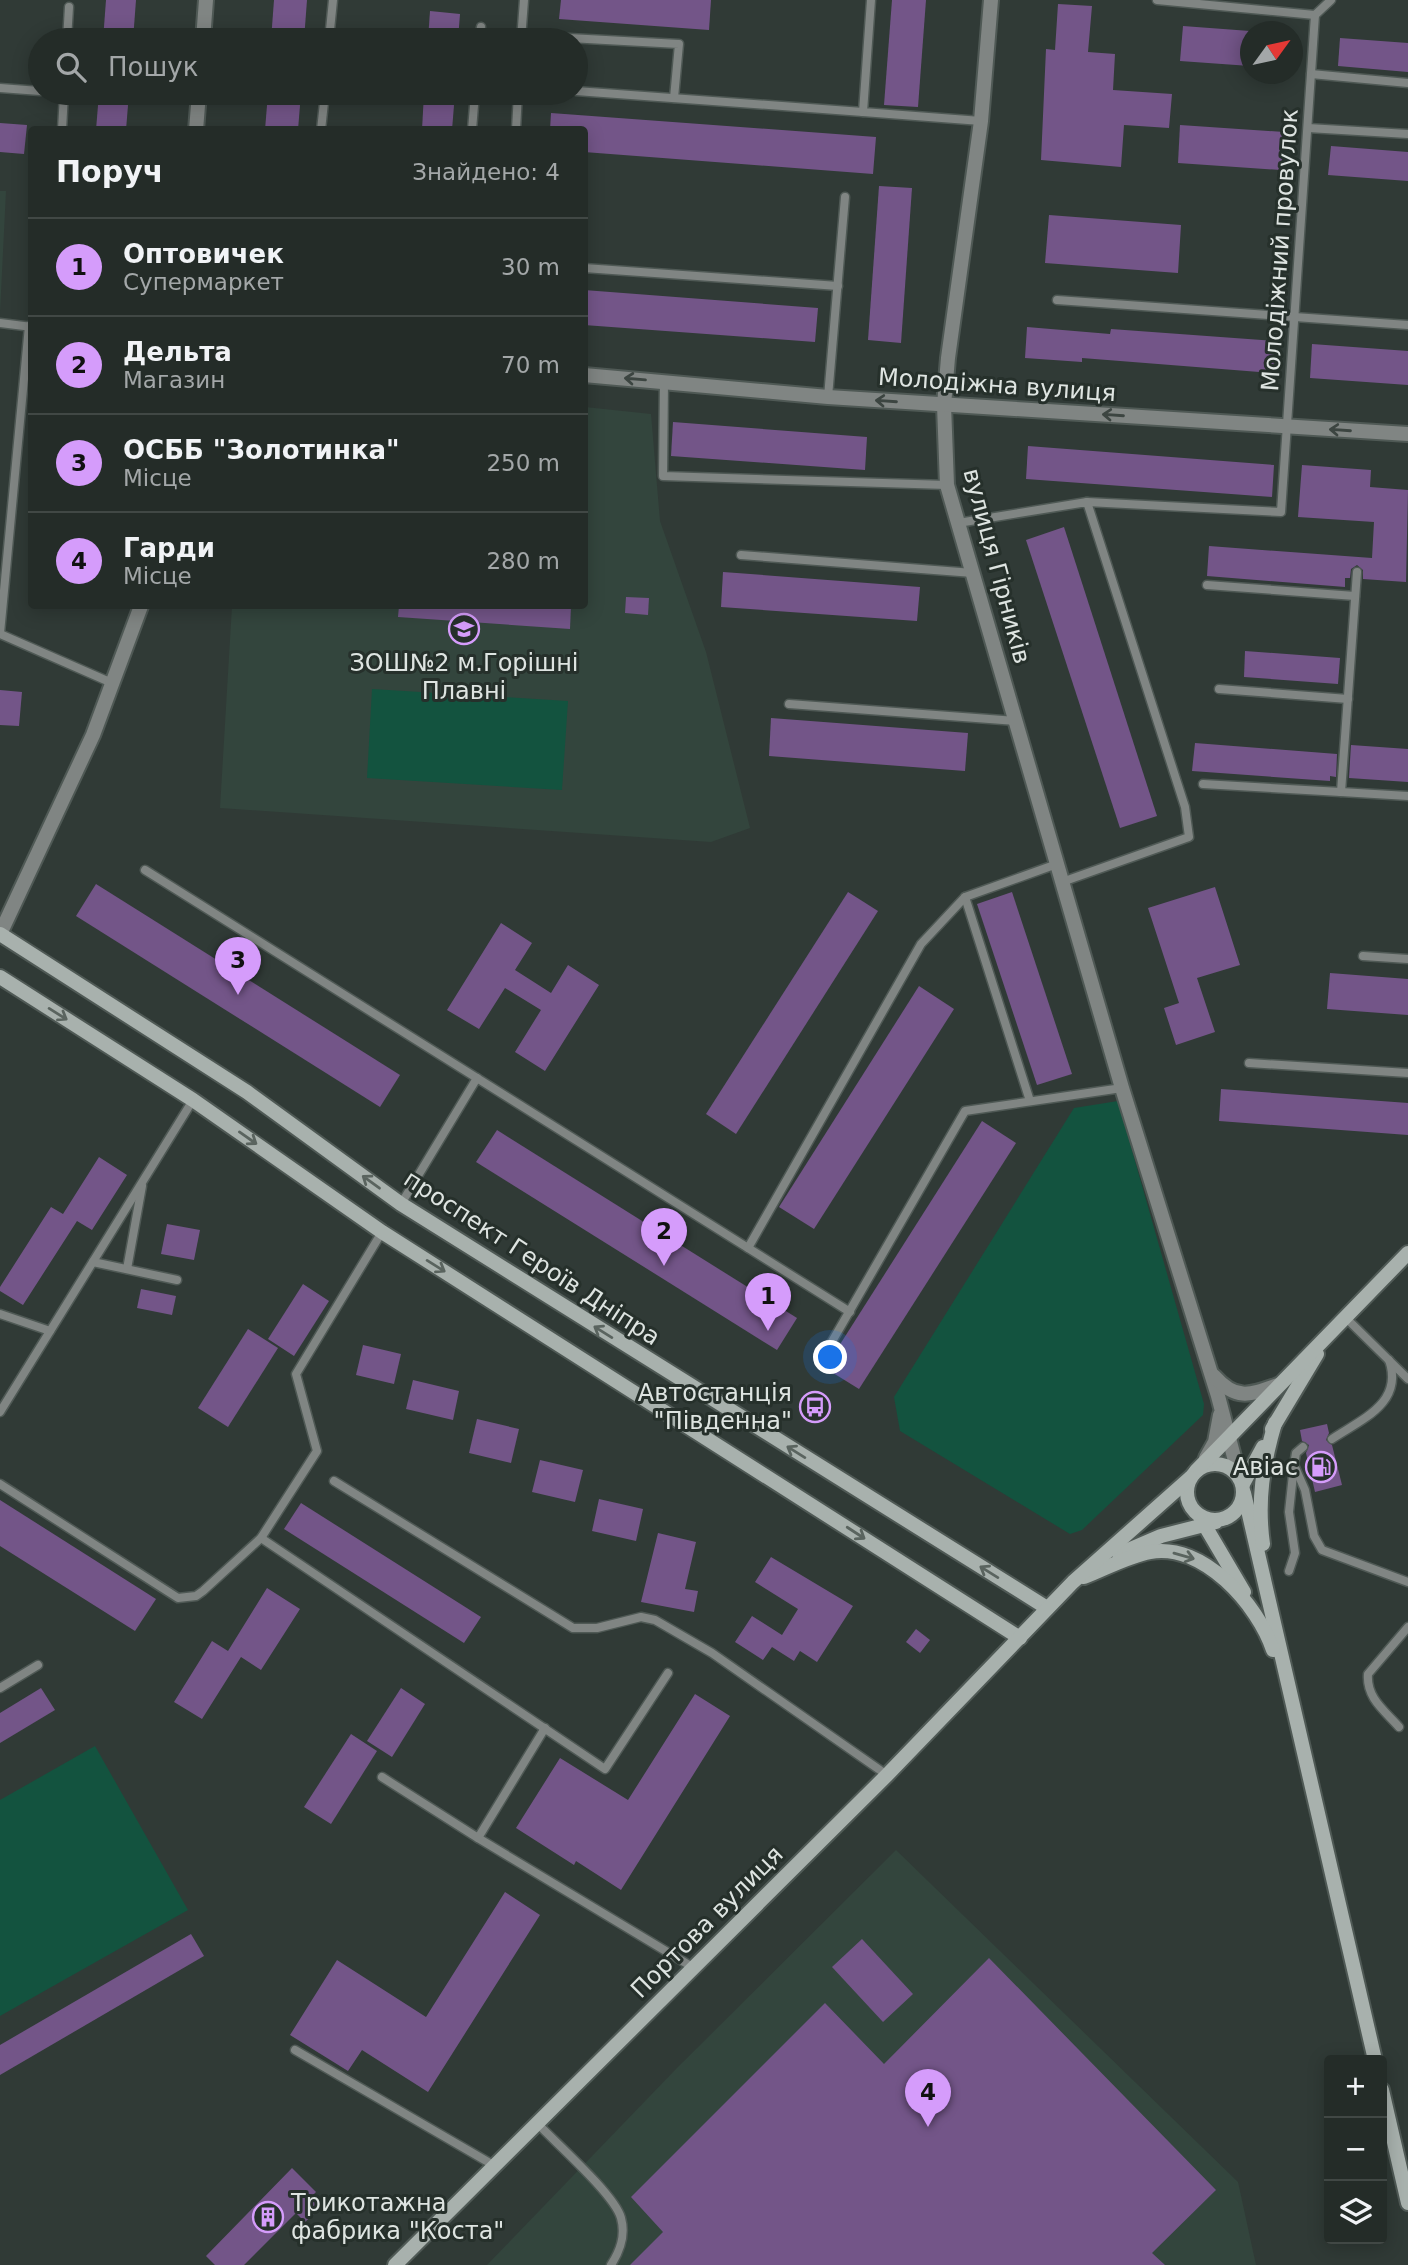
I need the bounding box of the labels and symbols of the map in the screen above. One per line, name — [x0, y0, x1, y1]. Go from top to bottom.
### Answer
north arrow — [1240, 21, 1303, 84]
street label: Молодіжний провулок — [1256, 108, 1304, 392]
street label: Молодіжна вулиця — [877, 363, 1117, 407]
one-way arrow — [624, 372, 647, 385]
one-way arrow — [875, 394, 898, 407]
one-way arrow — [1102, 408, 1125, 421]
one-way arrow — [1329, 423, 1352, 436]
street label: вулиця Гірників — [957, 465, 1037, 667]
school or university icon: ЗОШ№2 м.Горішні Плавні — [447, 612, 481, 646]
place label: ЗОШ№2 м.Горішні Плавні — [349, 649, 579, 705]
pin: 3 — [215, 937, 261, 995]
one-way arrow — [47, 1007, 67, 1021]
one-way arrow — [238, 1131, 257, 1146]
street label: проспект Героїв Дніпра — [399, 1165, 665, 1351]
one-way arrow — [362, 1174, 381, 1189]
pin: 2 — [641, 1208, 687, 1266]
one-way arrow — [426, 1260, 446, 1274]
pin: 1 — [745, 1273, 791, 1331]
one-way arrow — [594, 1324, 614, 1338]
your location — [813, 1340, 847, 1374]
place label: Автостанція "Південна" — [638, 1379, 792, 1435]
bus stop icon: Автостанція "Південна" — [798, 1390, 832, 1424]
one-way arrow — [787, 1444, 807, 1458]
fuel station icon: Авіас — [1304, 1450, 1338, 1484]
place label: Авіас — [1233, 1453, 1298, 1481]
one-way arrow — [845, 1526, 865, 1540]
one-way arrow — [1173, 1551, 1195, 1564]
one-way arrow — [980, 1564, 1000, 1578]
street label: Портова вулиця — [625, 1840, 789, 2004]
pin: 4 — [905, 2069, 951, 2127]
place label: Трикотажна фабрика "Коста" — [290, 2189, 504, 2245]
building icon: Трикотажна фабрика "Коста" — [251, 2200, 285, 2234]

